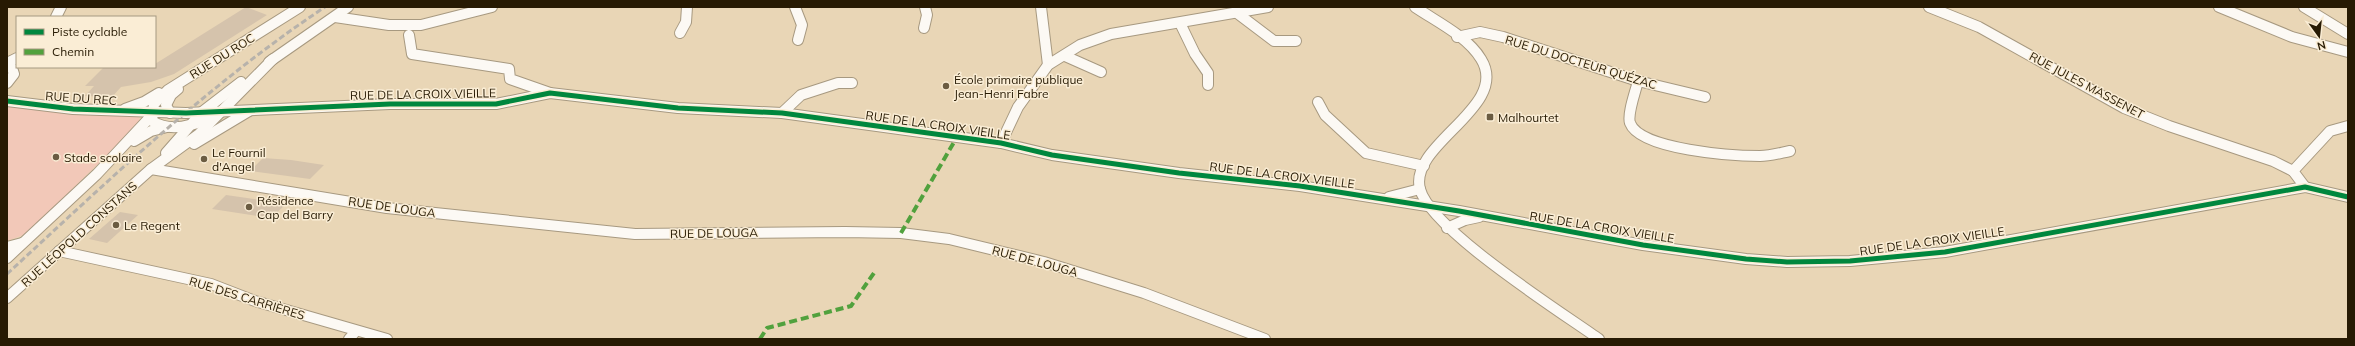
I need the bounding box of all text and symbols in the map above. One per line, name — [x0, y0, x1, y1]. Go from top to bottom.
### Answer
legend — [16, 16, 156, 68]
north arrow — [2299, 16, 2339, 56]
text: Piste cyclable — [52, 24, 127, 39]
street label: RUE DU ROC — [187, 30, 257, 82]
street label: RUE DU DOCTEUR QUÉZAC — [1503, 32, 1659, 92]
text: N — [2316, 38, 2327, 53]
text: Chemin — [52, 44, 94, 59]
street label: RUE JULES MASSENET — [2027, 48, 2148, 122]
place label: École primaire publique Jean-Henri Fabre — [954, 72, 1083, 101]
marker: École primaire publique Jean-Henri Fabre — [941, 81, 951, 91]
street label: RUE DE LA CROIX VIEILLE — [350, 85, 496, 103]
street label: RUE DU REC — [45, 88, 117, 108]
street label: RUE DE LA CROIX VIEILLE — [865, 107, 1011, 143]
place label: Malhourtet — [1498, 110, 1559, 125]
marker: Malhourtet — [1485, 112, 1495, 122]
place label: Le Fournil d'Angel — [212, 145, 266, 174]
place label: Stade scolaire — [64, 150, 142, 165]
marker: Stade scolaire — [51, 152, 61, 162]
marker: Le Fournil d'Angel — [199, 154, 209, 164]
street label: RUE DE LA CROIX VIEILLE — [1209, 159, 1355, 191]
street label: RUE LÉOPOLD CONSTANS — [18, 178, 140, 290]
place label: Résidence Cap del Barry — [257, 193, 334, 222]
street label: RUE DE LOUGA — [347, 193, 437, 221]
marker: Résidence Cap del Barry — [244, 202, 254, 212]
street label: RUE DE LA CROIX VIEILLE — [1529, 208, 1675, 246]
place label: Le Regent — [124, 218, 180, 233]
marker: Le Regent — [111, 220, 121, 230]
street label: RUE DE LA CROIX VIEILLE — [1859, 223, 2005, 259]
street label: RUE DE LOUGA — [670, 225, 758, 241]
street label: RUE DE LOUGA — [990, 242, 1080, 280]
street label: RUE DES CARRIÈRES — [187, 273, 307, 323]

